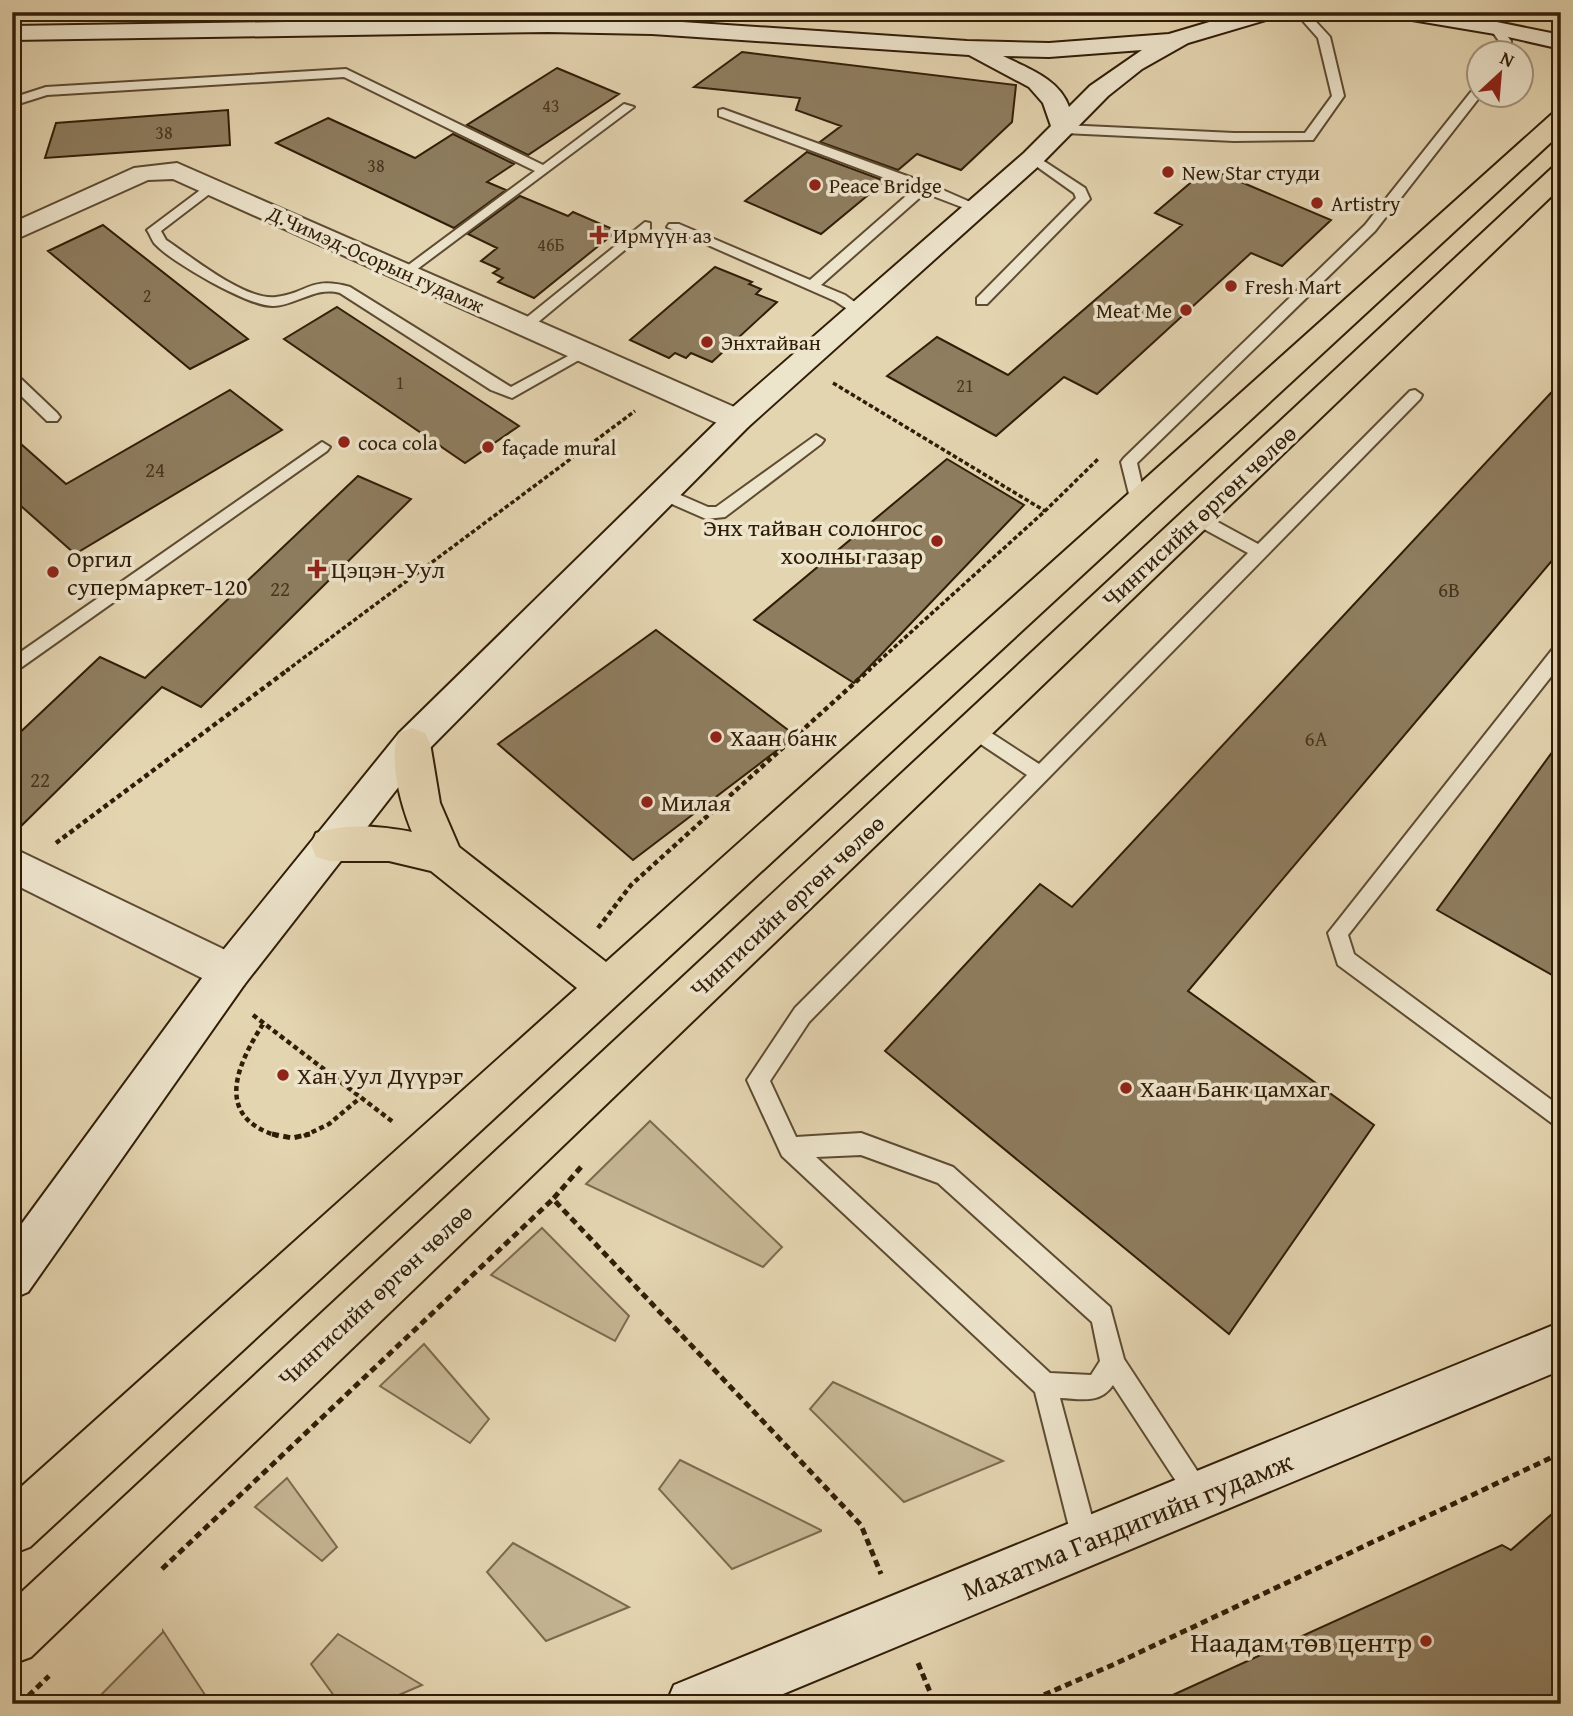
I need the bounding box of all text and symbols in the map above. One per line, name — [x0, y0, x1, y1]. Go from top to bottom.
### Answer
north arrow — [1464, 38, 1534, 108]
text: N — [1496, 43, 1520, 74]
house number: 43 — [542, 92, 560, 119]
house number: 38 — [155, 119, 173, 146]
house number: 38 — [367, 152, 385, 179]
place label: New Star студи — [1182, 157, 1320, 188]
marker: New Star студи — [1160, 164, 1176, 180]
place label: Peace Bridge — [829, 170, 942, 201]
marker: Peace Bridge — [807, 177, 823, 193]
place label: Artistry — [1331, 188, 1401, 219]
marker: Artistry — [1309, 195, 1325, 211]
street label: Д.Чимэд-Осорын гудамж — [262, 197, 490, 321]
place label: Ирмүүн аз — [613, 220, 712, 251]
marker: Ирмүүн аз — [591, 227, 607, 243]
house number: 46Б — [537, 231, 565, 258]
place label: Fresh Mart — [1245, 271, 1342, 302]
marker: Fresh Mart — [1223, 278, 1239, 294]
house number: 2 — [143, 282, 151, 309]
place label: Meat Me — [1096, 295, 1172, 326]
marker: Meat Me — [1178, 302, 1194, 318]
place label: Энхтайван — [721, 327, 821, 358]
marker: Энхтайван — [699, 334, 715, 350]
house number: 1 — [396, 369, 404, 396]
house number: 21 — [956, 372, 974, 399]
street label: Чингисийн өргөн чөлөө — [1094, 416, 1304, 616]
place label: coca cola — [358, 427, 438, 458]
place label: façade mural — [502, 432, 616, 463]
marker: coca cola — [336, 434, 352, 450]
marker: façade mural — [480, 439, 496, 455]
house number: 24 — [145, 454, 165, 485]
place label: Энх тайван солонгос хоолны газар — [703, 510, 923, 573]
marker: Энх тайван солонгос хоолны газар — [929, 533, 945, 549]
place label: Оргил супермаркет-120 — [67, 541, 247, 604]
place label: Цэцэн-Уул — [331, 552, 445, 587]
marker: Цэцэн-Уул — [309, 561, 325, 577]
marker: Оргил супермаркет-120 — [45, 564, 61, 580]
house number: 22 — [270, 573, 290, 604]
house number: 6B — [1438, 574, 1460, 605]
place label: Хаан банк — [730, 720, 838, 755]
house number: 6A — [1305, 723, 1328, 754]
marker: Хаан банк — [708, 729, 724, 745]
house number: 22 — [30, 764, 50, 795]
place label: Милая — [661, 785, 731, 820]
marker: Милая — [639, 794, 655, 810]
street label: Чингисийн өргөн чөлөө — [682, 806, 892, 1006]
place label: Хан Уул Дүүрэг — [297, 1058, 463, 1093]
marker: Хан Уул Дүүрэг — [275, 1067, 291, 1083]
place label: Хаан Банк цамхаг — [1140, 1071, 1330, 1106]
marker: Хаан Банк цамхаг — [1118, 1080, 1134, 1096]
street label: Чингисийн өргөн чөлөө — [270, 1195, 480, 1395]
street label: Махатма Гандигийн гудамж — [955, 1440, 1299, 1610]
place label: Наадам төв центр — [1190, 1621, 1412, 1662]
marker: Наадам төв центр — [1418, 1633, 1434, 1649]

